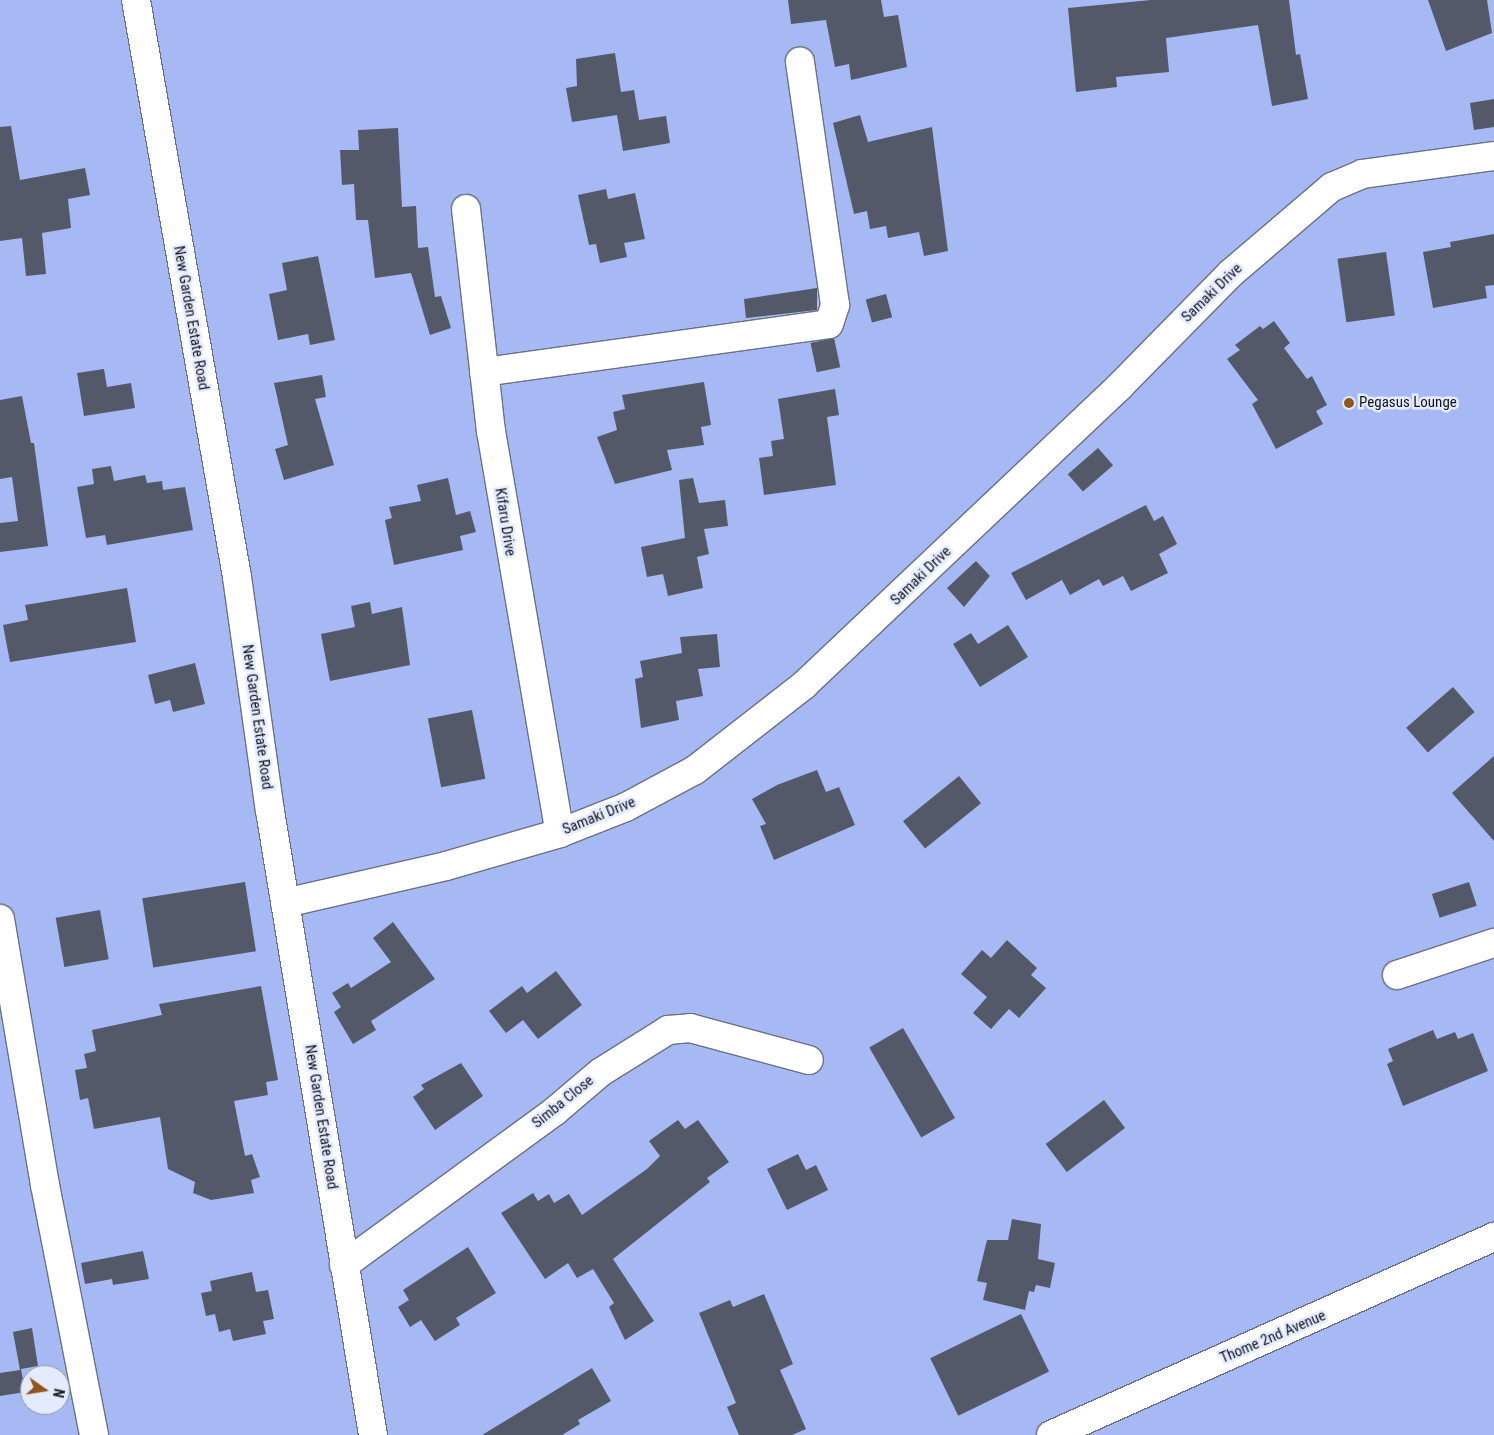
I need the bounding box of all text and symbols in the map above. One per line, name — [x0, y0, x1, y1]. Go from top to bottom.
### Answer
street label: New Garden Estate Road — [169, 244, 213, 392]
street label: Samaki Drive — [1178, 260, 1246, 326]
place label: Pegasus Lounge — [1359, 394, 1457, 412]
marker: Pegasus Lounge — [1343, 397, 1355, 409]
street label: Kifaru Drive — [491, 487, 519, 557]
street label: Samaki Drive — [887, 543, 955, 609]
street label: New Garden Estate Road — [238, 643, 276, 791]
street label: Samaki Drive — [560, 793, 638, 839]
street label: New Garden Estate Road — [301, 1043, 341, 1191]
street label: Simba Close — [529, 1072, 597, 1132]
street label: Thome 2nd Avenue — [1217, 1307, 1329, 1367]
north arrow — [20, 1365, 70, 1415]
text: N — [50, 1387, 67, 1399]

